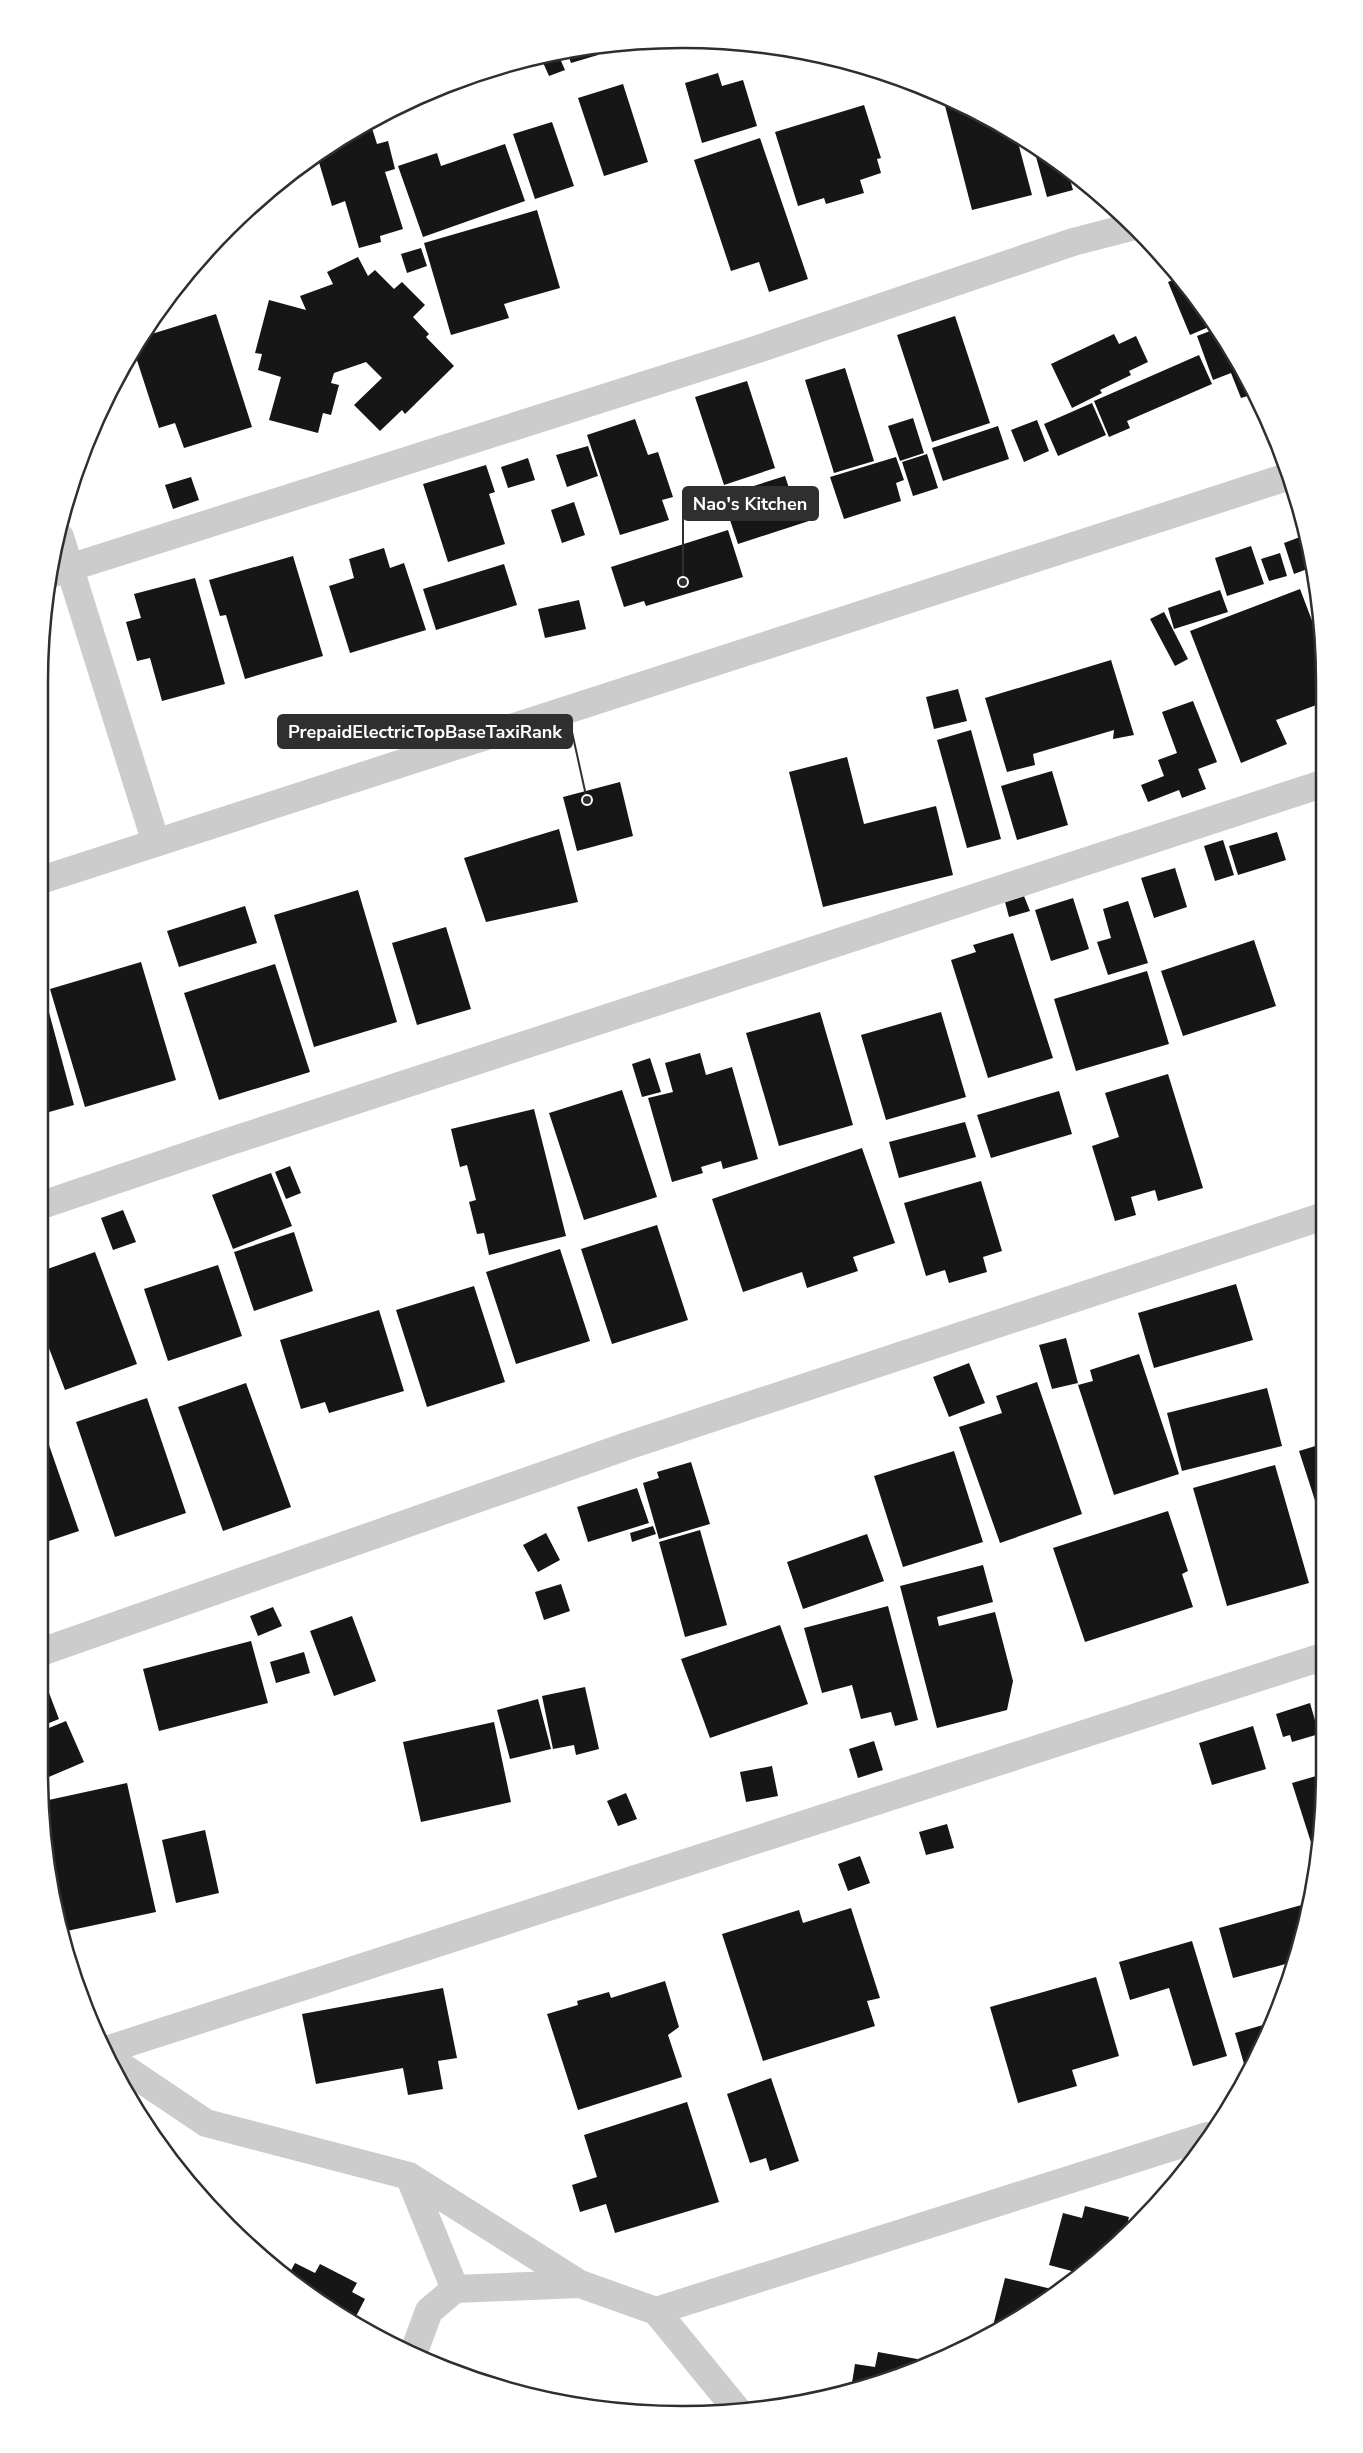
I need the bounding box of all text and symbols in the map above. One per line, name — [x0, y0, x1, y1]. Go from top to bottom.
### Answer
callout: Nao's Kitchen — [683, 487, 818, 520]
text: Nao's Kitchen — [693, 492, 807, 516]
callout: PrepaidElectricTopBaseTaxiRank — [278, 715, 572, 748]
text: PrepaidElectricTopBaseTaxiRank — [288, 720, 562, 744]

